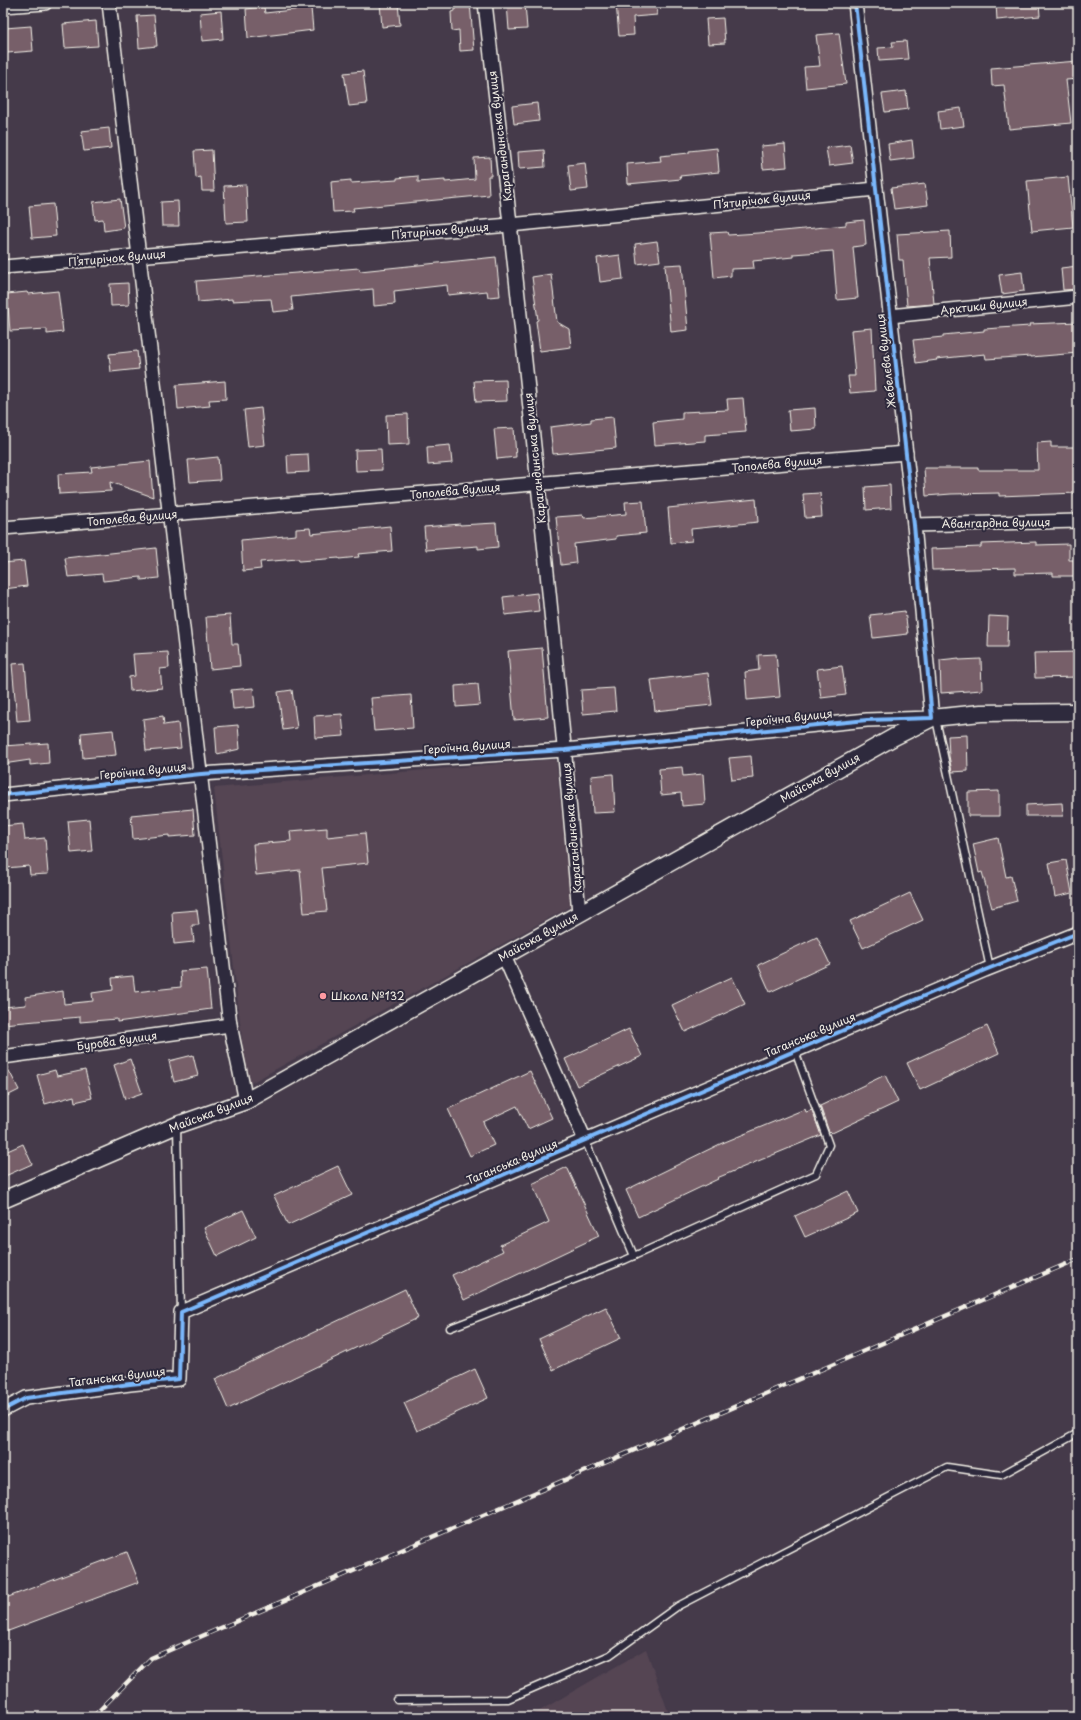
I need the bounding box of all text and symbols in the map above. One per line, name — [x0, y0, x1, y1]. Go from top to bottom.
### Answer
street label: Карагандинська вулиця — [483, 70, 516, 202]
street label: П’ятирічок вулиця — [712, 186, 812, 213]
street label: П’ятирічок вулиця — [390, 218, 490, 243]
street label: П’ятирічок вулиця — [67, 245, 167, 270]
street label: Арктики вулиця — [939, 292, 1029, 319]
street label: Жебелєва вулиця — [871, 313, 900, 409]
street label: Карагандинська вулиця — [519, 392, 550, 524]
street label: Тополєва вулиця — [731, 451, 823, 476]
street label: Тополєва вулиця — [409, 478, 501, 503]
street label: Тополєва вулиця — [86, 505, 178, 530]
street label: Авангардна вулиця — [941, 513, 1051, 532]
street label: Героїчна вулиця — [745, 704, 833, 731]
street label: Героїчна вулиця — [423, 735, 511, 758]
street label: Майська вулиця — [777, 749, 863, 807]
street label: Героїчна вулиця — [99, 757, 187, 784]
street label: Карагандинська вулиця — [557, 762, 586, 894]
street label: Майська вулиця — [495, 908, 581, 966]
place label: Школа №132 — [331, 987, 405, 1004]
marker: Школа №132 — [318, 991, 328, 1001]
street label: Таганська вулиця — [762, 1008, 858, 1061]
street label: Бурова вулиця — [76, 1026, 158, 1055]
street label: Майська вулиця — [166, 1089, 255, 1136]
street label: Таганська вулиця — [464, 1135, 560, 1188]
street label: Таганська вулиця — [68, 1362, 166, 1391]

